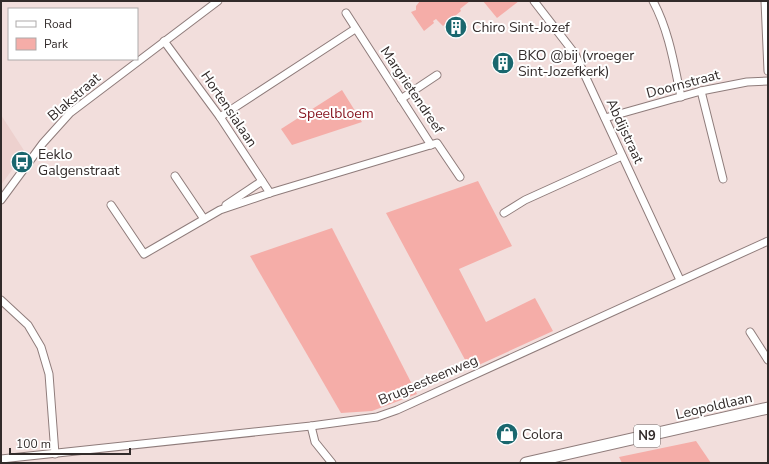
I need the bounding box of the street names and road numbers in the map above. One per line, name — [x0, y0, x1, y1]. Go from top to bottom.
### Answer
street label: Margrietendreef — [376, 43, 448, 137]
street label: Doornstraat — [644, 65, 722, 103]
street label: Hortensialaan — [196, 67, 262, 151]
street label: Blakstraat — [44, 69, 105, 125]
street label: Abdijstraat — [602, 96, 648, 167]
street label: Brugsesteenweg — [375, 350, 481, 410]
street label: Leopoldlaan — [674, 388, 754, 424]
road number: N9 — [634, 425, 660, 447]

